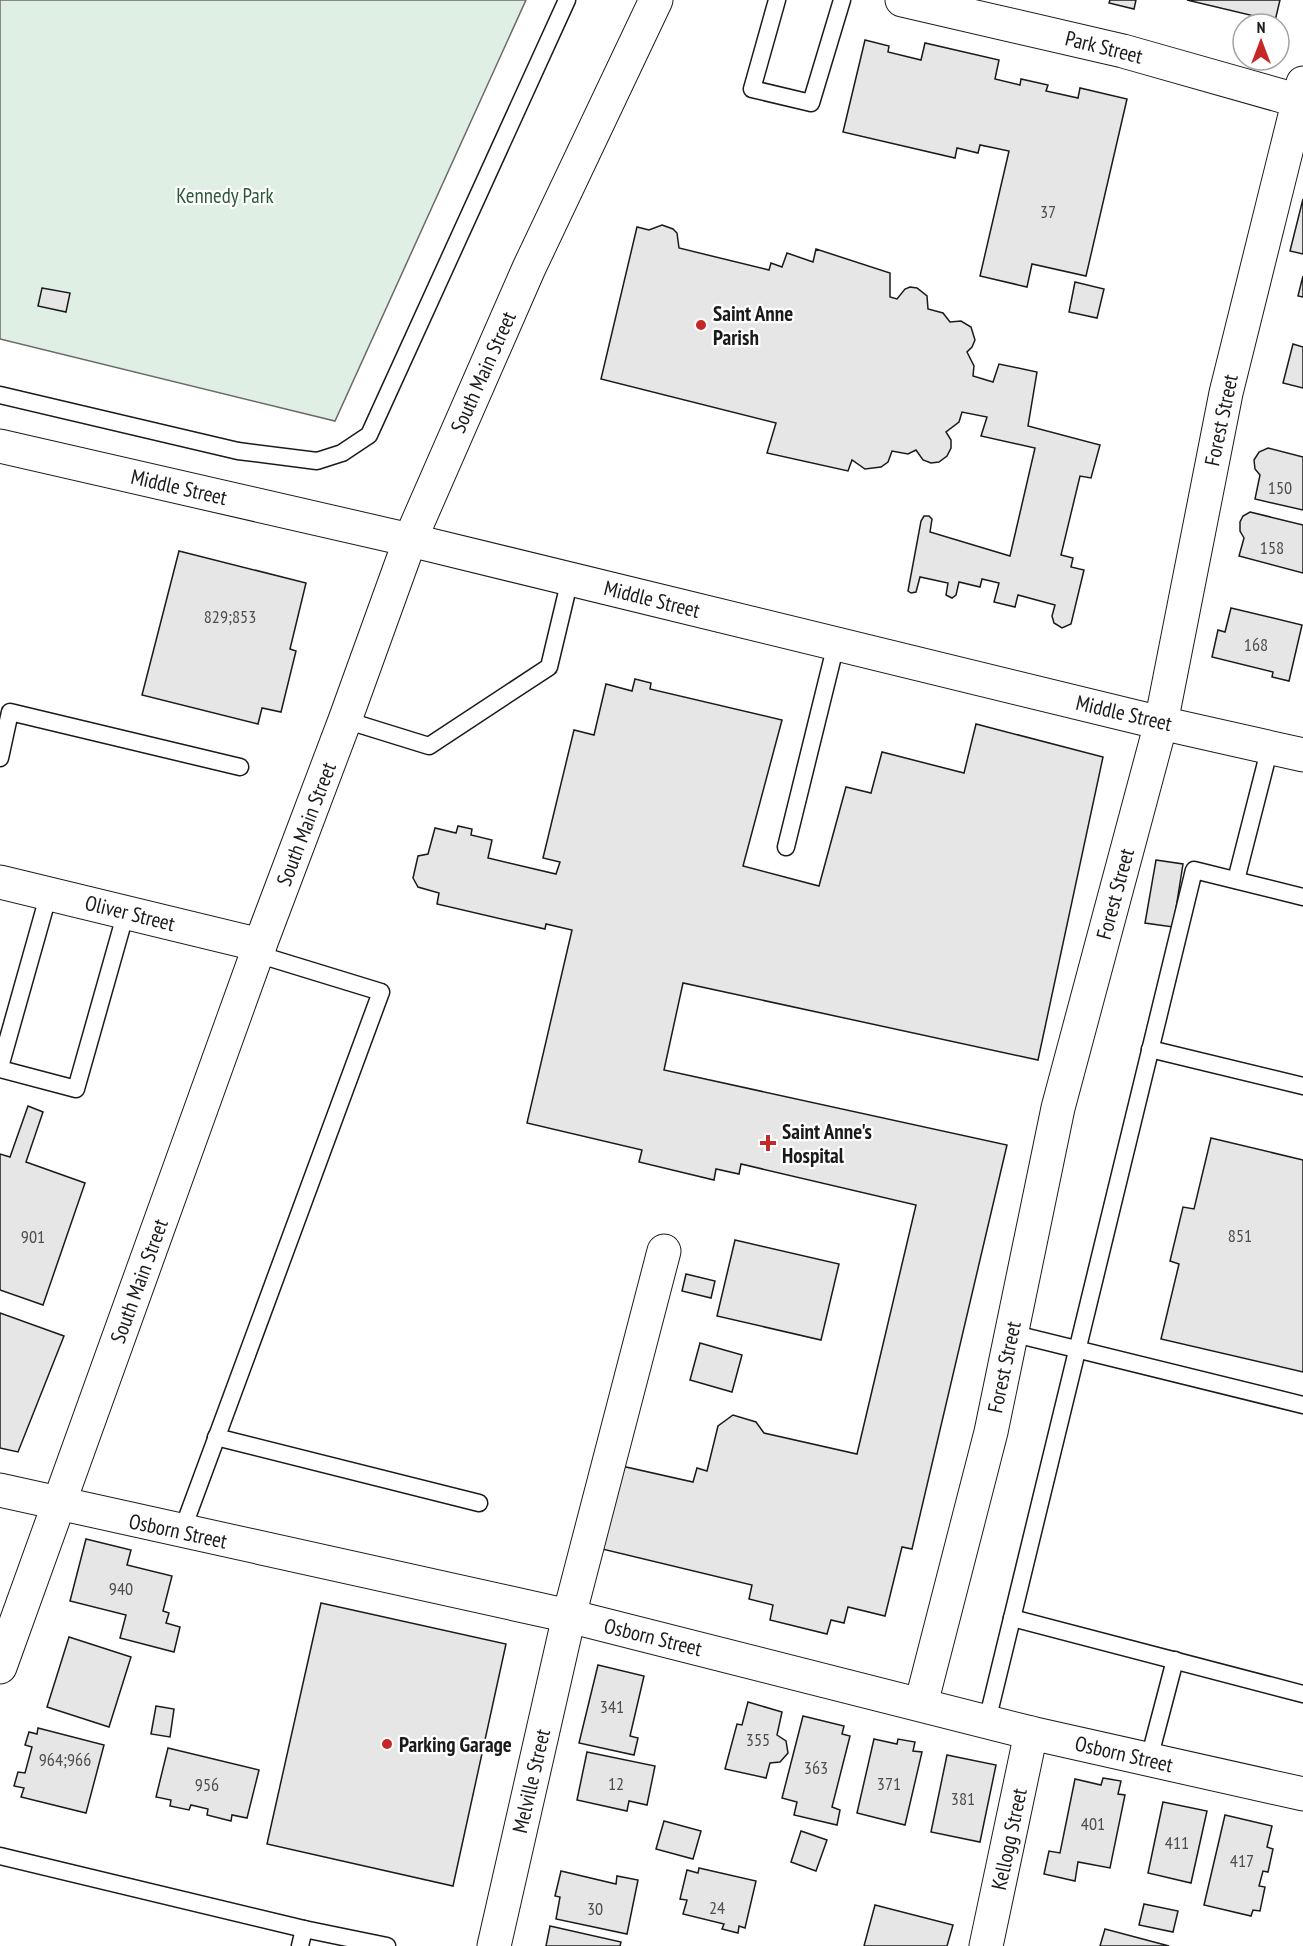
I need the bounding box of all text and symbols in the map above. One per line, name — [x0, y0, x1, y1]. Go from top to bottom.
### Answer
north arrow — [1231, 12, 1291, 72]
text: N — [1257, 17, 1265, 37]
street label: Park Street — [1063, 24, 1146, 70]
park label: Kennedy Park — [176, 182, 274, 209]
house number: 37 — [1040, 200, 1056, 223]
place label: Saint Anne Parish — [713, 300, 793, 351]
street label: South Main Street — [444, 307, 522, 437]
marker: Saint Anne Parish — [694, 318, 708, 332]
street label: Forest Street — [1198, 372, 1244, 468]
street label: Middle Street — [128, 463, 230, 511]
house number: 150 — [1268, 476, 1292, 499]
house number: 158 — [1260, 536, 1284, 559]
street label: Middle Street — [601, 574, 703, 624]
house number: 829;853 — [204, 605, 256, 628]
house number: 168 — [1244, 633, 1268, 656]
street label: Middle Street — [1073, 689, 1175, 737]
street label: South Main Street — [270, 758, 342, 890]
street label: Forest Street — [1090, 845, 1140, 942]
street label: Oliver Street — [82, 889, 178, 937]
place label: Saint Anne's Hospital — [782, 1118, 872, 1169]
marker: Saint Anne's Hospital — [759, 1134, 777, 1152]
street label: South Main Street — [104, 1215, 174, 1347]
house number: 851 — [1228, 1224, 1252, 1247]
house number: 901 — [21, 1225, 45, 1248]
street label: Forest Street — [981, 1319, 1027, 1415]
street label: Osborn Street — [126, 1507, 230, 1555]
house number: 940 — [109, 1577, 133, 1600]
street label: Osborn Street — [601, 1612, 705, 1662]
house number: 341 — [600, 1695, 624, 1718]
street label: Melville Street — [506, 1726, 556, 1836]
house number: 355 — [746, 1728, 770, 1751]
street label: Osborn Street — [1072, 1730, 1176, 1778]
place label: Parking Garage — [399, 1731, 512, 1758]
marker: Parking Garage — [380, 1737, 394, 1751]
house number: 964;966 — [39, 1748, 91, 1771]
house number: 363 — [804, 1756, 828, 1779]
house number: 12 — [608, 1772, 624, 1795]
house number: 371 — [877, 1772, 901, 1795]
house number: 956 — [195, 1773, 219, 1796]
street label: Kellogg Street — [985, 1786, 1033, 1892]
house number: 381 — [951, 1787, 975, 1810]
house number: 401 — [1081, 1812, 1105, 1835]
house number: 411 — [1165, 1831, 1189, 1854]
house number: 417 — [1230, 1849, 1254, 1872]
house number: 24 — [709, 1896, 725, 1919]
house number: 30 — [587, 1897, 603, 1920]

